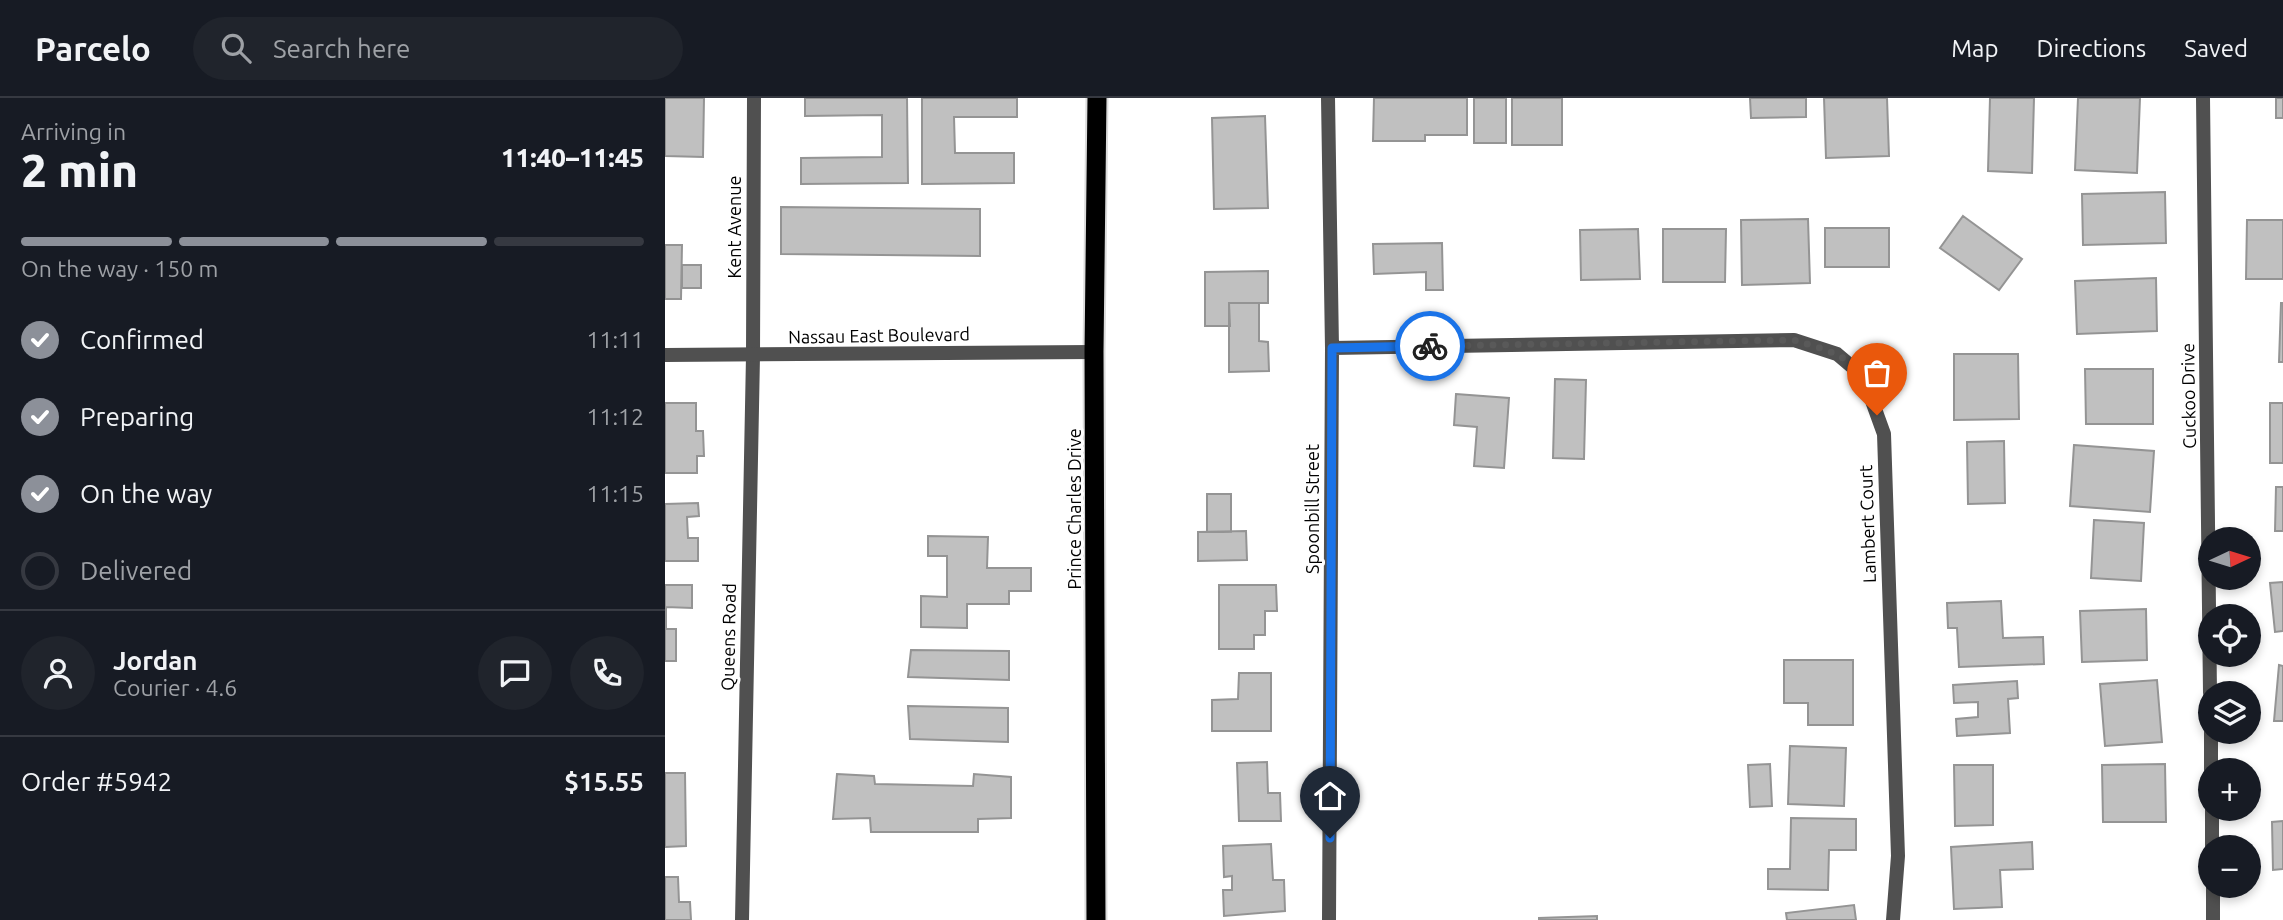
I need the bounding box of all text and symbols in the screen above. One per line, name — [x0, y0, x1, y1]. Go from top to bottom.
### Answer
search box — [193, 17, 683, 80]
icon: search — [217, 29, 255, 67]
text: Parcelo — [35, 30, 151, 67]
text: Search here — [273, 34, 410, 63]
text: Map — [1951, 35, 1998, 62]
text: Directions — [2036, 35, 2146, 62]
text: Saved — [2184, 35, 2248, 62]
text: Arriving in — [21, 119, 126, 144]
text: 11:40–11:45 — [501, 143, 644, 172]
text: 2 min — [21, 144, 138, 196]
street label: Kent Avenue — [724, 176, 744, 278]
text: On the way · 150 m — [21, 256, 218, 281]
courier — [1395, 311, 1465, 381]
icon: check — [21, 321, 59, 359]
street label: Nassau East Boulevard — [788, 323, 970, 347]
text: Confirmed — [80, 325, 204, 354]
text: 11:11 — [586, 327, 644, 352]
icon: bike — [1411, 327, 1449, 365]
pin — [1847, 343, 1907, 415]
street label: Cuckoo Drive — [2177, 343, 2199, 449]
icon: bag — [1858, 354, 1896, 392]
icon: check — [21, 398, 59, 436]
text: Preparing — [80, 402, 194, 431]
text: 11:12 — [586, 404, 644, 429]
street label: Prince Charles Drive — [1064, 428, 1084, 590]
street label: Spoonbill Street — [1302, 444, 1322, 574]
street label: Lambert Court — [1855, 465, 1879, 583]
icon: check — [21, 475, 59, 513]
text: On the way — [80, 479, 212, 508]
text: 11:15 — [586, 481, 644, 506]
north arrow — [2198, 527, 2261, 590]
map controls — [2198, 527, 2261, 898]
text: Delivered — [80, 556, 192, 585]
street label: Queens Road — [717, 583, 740, 691]
button: locate — [2198, 604, 2261, 667]
button: person — [21, 636, 95, 710]
button: chat — [478, 636, 552, 710]
button: phone — [570, 636, 644, 710]
text: Jordan — [113, 646, 198, 675]
text: Courier · 4.6 — [113, 675, 237, 700]
button: layers — [2198, 681, 2261, 744]
button: + — [2198, 758, 2261, 821]
pin — [1300, 766, 1360, 838]
text: Order #5942 — [21, 767, 172, 796]
text: $15.55 — [564, 767, 644, 796]
icon: home — [1311, 777, 1349, 815]
button: − — [2198, 835, 2261, 898]

